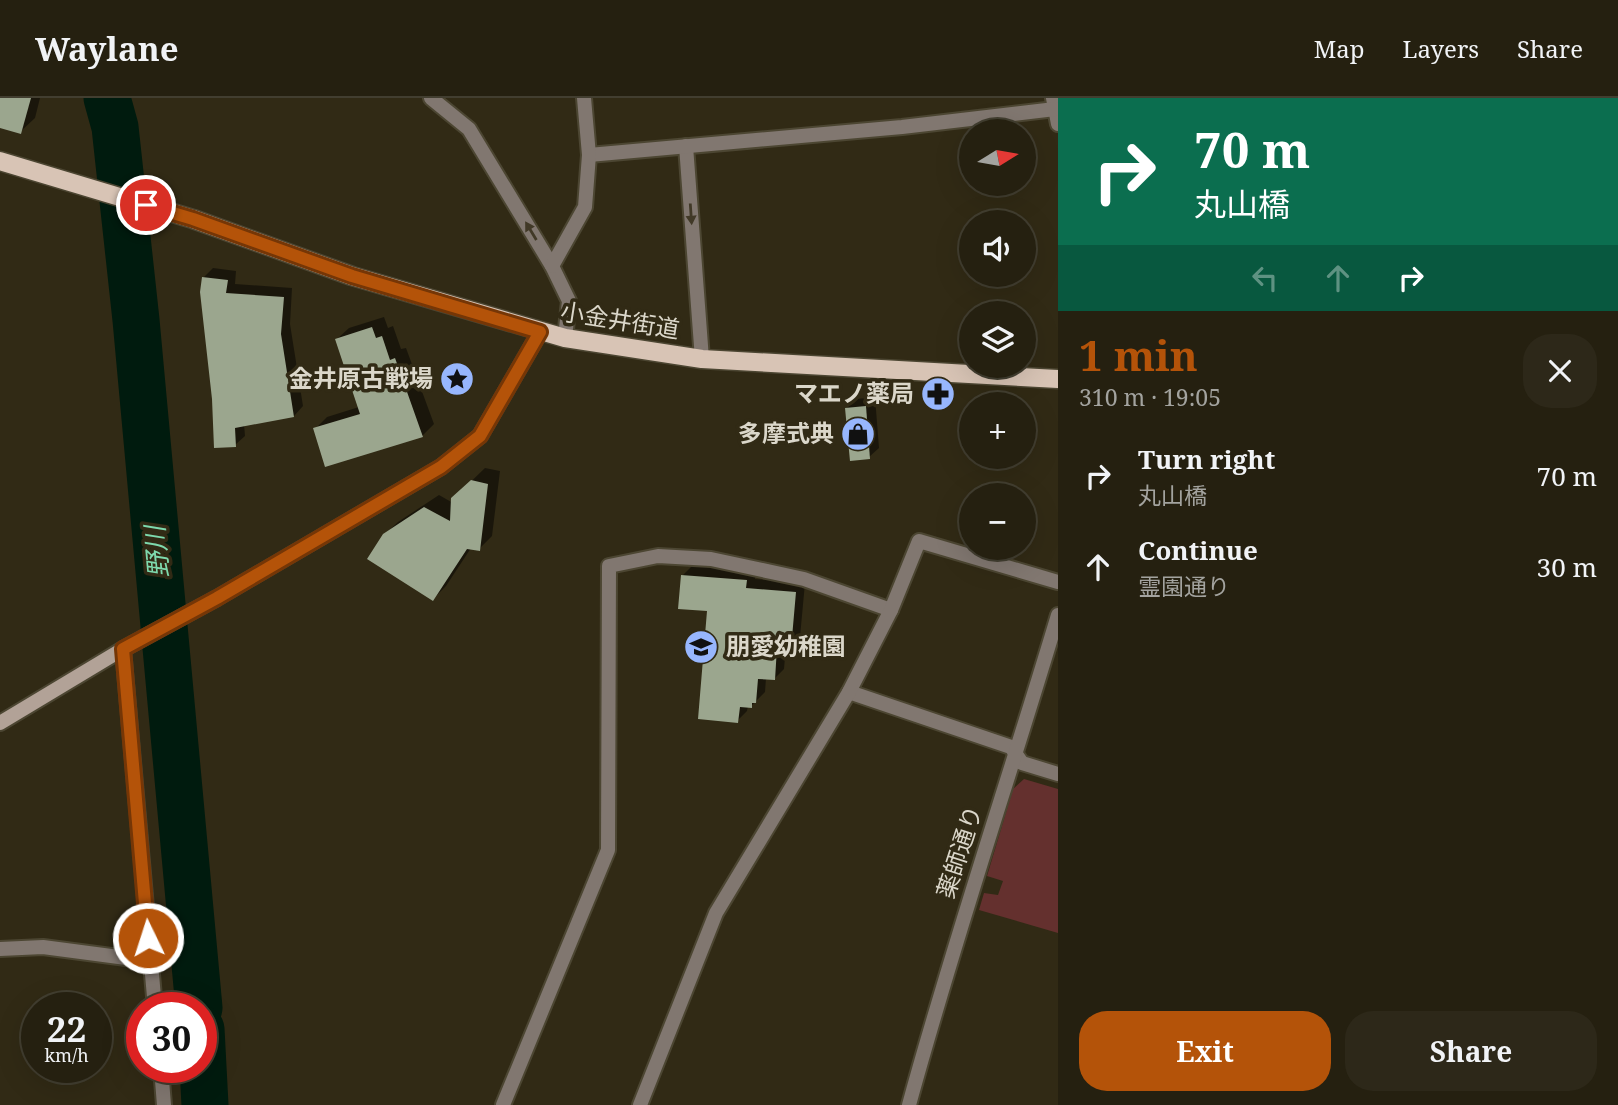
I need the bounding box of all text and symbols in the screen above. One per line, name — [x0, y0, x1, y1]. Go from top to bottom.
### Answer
text: Waylane — [35, 26, 179, 71]
text: Map — [1314, 32, 1365, 65]
text: Layers — [1403, 32, 1479, 65]
text: Share — [1517, 32, 1583, 65]
text: 70 m — [1194, 116, 1310, 182]
north arrow — [959, 119, 1036, 196]
map controls — [959, 119, 1036, 560]
icon: right — [1079, 126, 1170, 217]
pin — [116, 175, 176, 235]
text: 丸山橋 — [1194, 182, 1290, 225]
icon: arrive — [127, 186, 165, 224]
one-way arrow — [686, 203, 697, 225]
button: sound — [959, 210, 1036, 287]
one-way arrow — [525, 221, 537, 240]
icon: left — [1246, 259, 1284, 297]
icon: ahead — [1319, 259, 1357, 297]
icon: right — [1392, 259, 1430, 297]
street label: 小金井街道 — [558, 294, 682, 345]
button: layers — [959, 301, 1036, 378]
text: 1 min — [1079, 326, 1198, 383]
button: close — [1523, 334, 1597, 408]
place icon: 金井原古戦場 — [438, 360, 476, 398]
place label: 金井原古戦場 — [289, 361, 433, 394]
pharmacy icon: マエノ薬局 — [919, 375, 957, 413]
place label: マエノ薬局 — [794, 376, 914, 409]
text: 310 m · 19:05 — [1079, 381, 1221, 413]
button: + — [959, 392, 1036, 469]
shop icon: 多摩式典 — [839, 415, 877, 453]
place label: 多摩式典 — [738, 416, 834, 449]
text: Turn right — [1138, 441, 1275, 477]
icon: right — [1079, 457, 1117, 495]
text: 70 m — [1537, 458, 1597, 494]
text: 丸山橋 — [1138, 479, 1207, 511]
button: − — [959, 483, 1036, 560]
water label: 野川 — [136, 522, 176, 580]
text: Continue — [1138, 532, 1258, 568]
icon: ahead — [1079, 548, 1117, 586]
text: 30 m — [1537, 549, 1597, 585]
text: 霊園通り — [1138, 570, 1230, 602]
school or university icon: 朋愛幼稚園 — [682, 628, 720, 666]
place label: 朋愛幼稚園 — [726, 629, 846, 662]
street label: 薬師通り — [928, 801, 989, 902]
position arrow — [111, 901, 185, 975]
speed limit sign: 30 — [126, 992, 217, 1083]
text: 22 — [47, 1005, 86, 1052]
button: Exit — [1079, 1011, 1331, 1091]
button: Share — [1345, 1011, 1597, 1091]
text: km/h — [44, 1043, 89, 1067]

